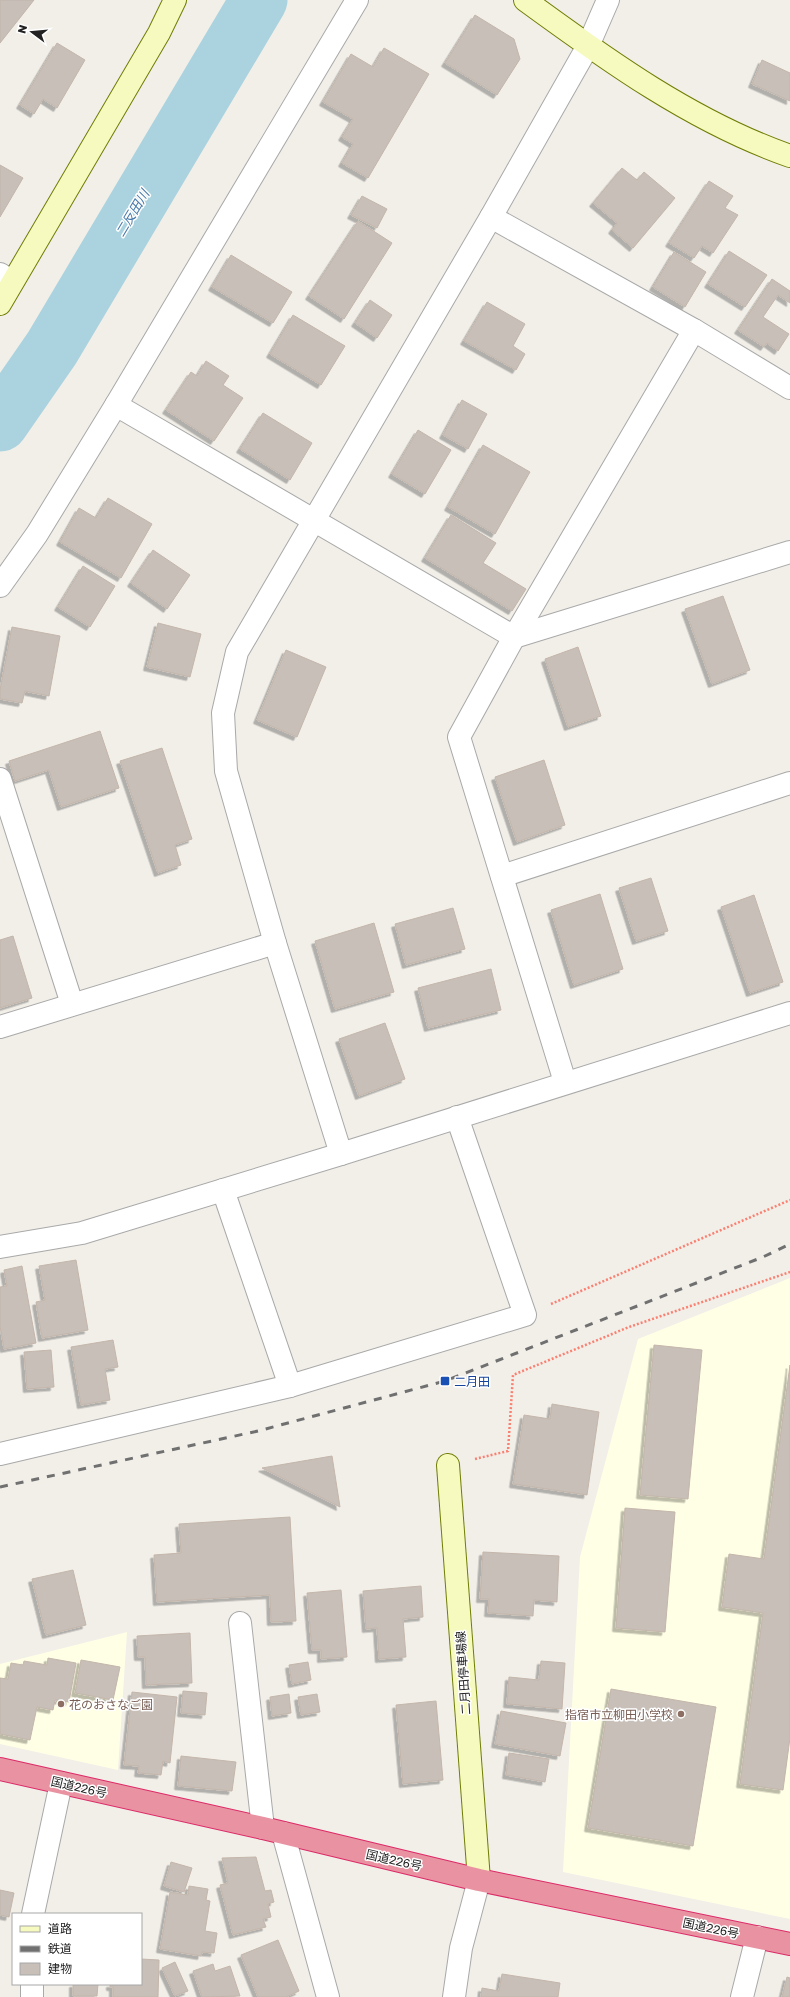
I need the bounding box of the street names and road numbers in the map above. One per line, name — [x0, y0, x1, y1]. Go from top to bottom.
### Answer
street label: 二月田停車場線 — [453, 1631, 473, 1715]
street label: 国道226号 — [49, 1773, 109, 1801]
street label: 国道226号 — [364, 1846, 424, 1874]
street label: 国道226号 — [681, 1915, 741, 1941]

